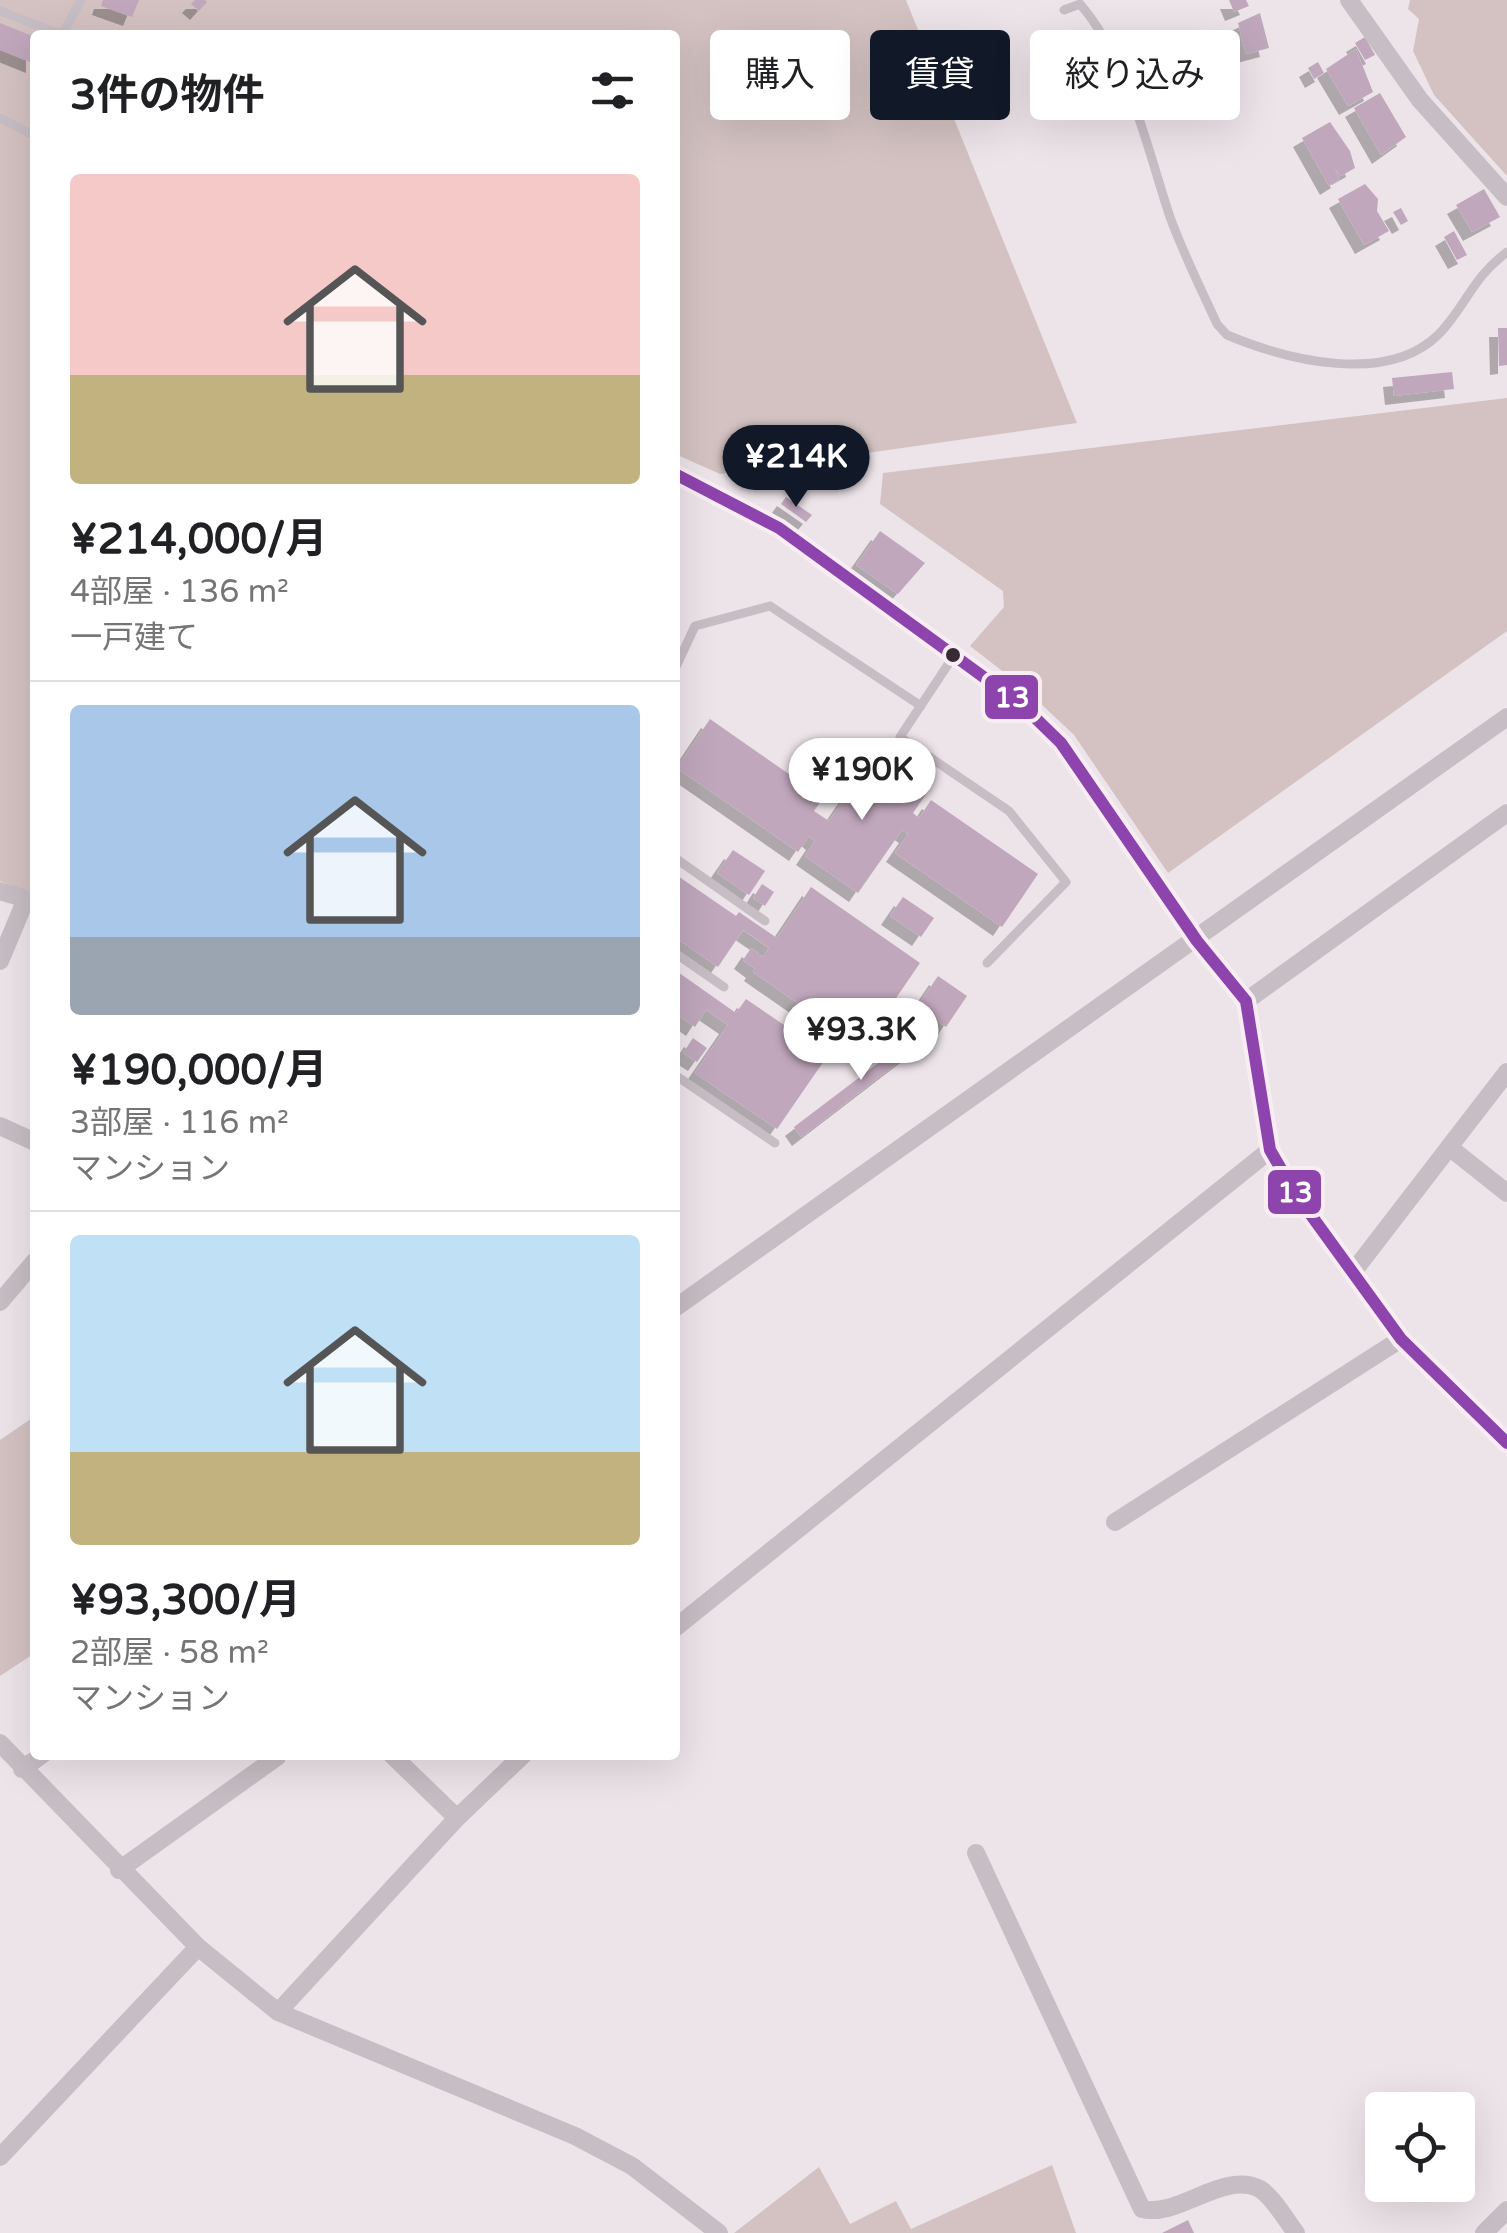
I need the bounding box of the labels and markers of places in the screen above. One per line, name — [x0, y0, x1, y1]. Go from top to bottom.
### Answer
pin: ¥214K — [726, 425, 866, 510]
unlabelled marker — [943, 645, 963, 665]
pin: ¥190K — [792, 738, 932, 823]
pin: ¥93.3K — [780, 998, 942, 1083]

